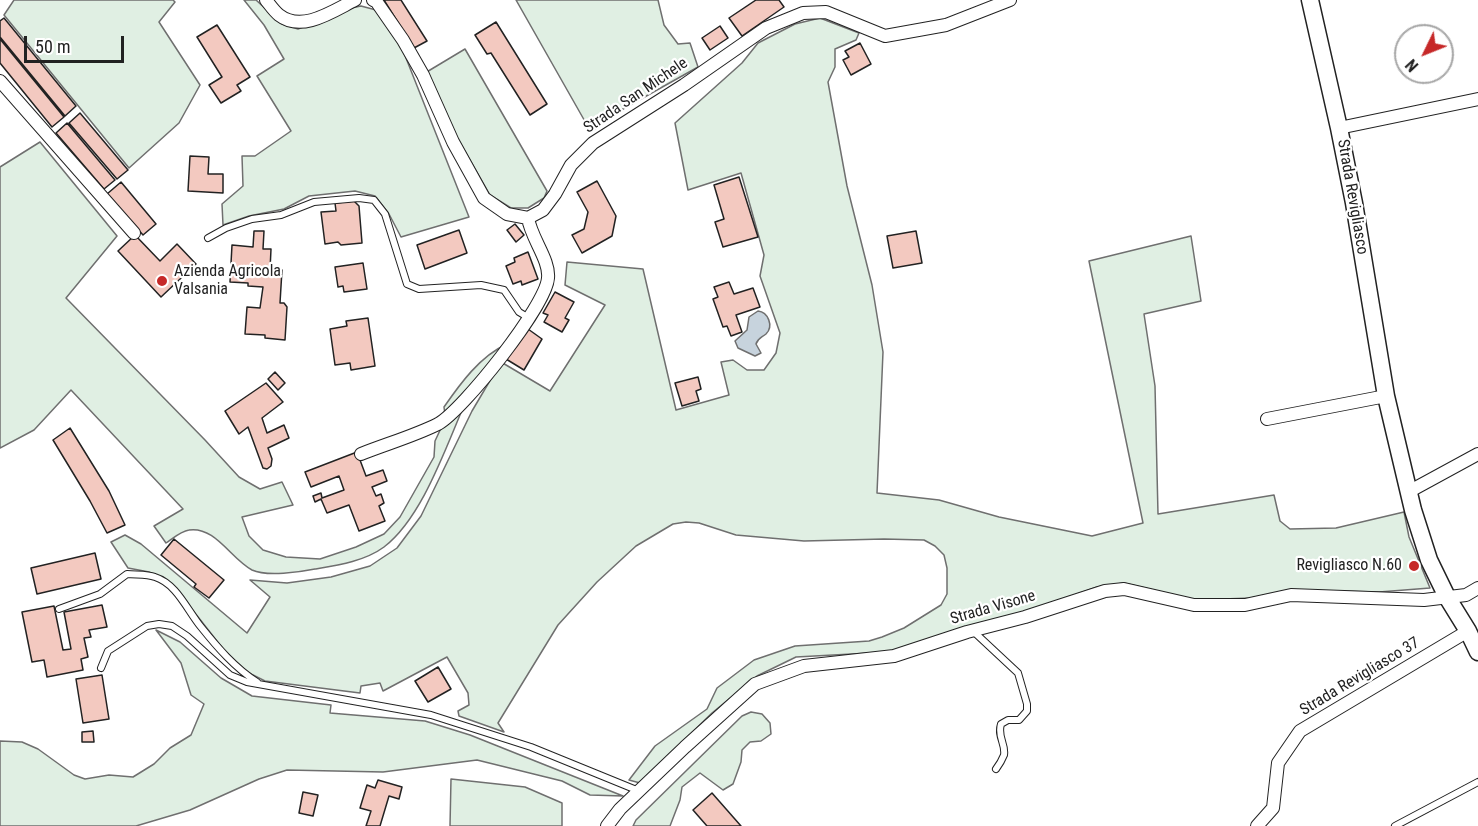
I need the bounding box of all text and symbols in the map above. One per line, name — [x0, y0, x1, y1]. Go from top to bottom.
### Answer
scale bar — [27, 24, 128, 62]
north arrow — [1394, 24, 1454, 84]
text: 50 m — [35, 36, 70, 57]
street label: Strada San Michele — [580, 54, 692, 138]
text: N — [1402, 55, 1422, 75]
street label: Strada Revigliasco — [1332, 138, 1372, 256]
place label: Azienda Agricola Valsania — [174, 262, 281, 300]
marker: Azienda Agricola Valsania — [155, 274, 169, 288]
place label: Revigliasco N.60 — [1296, 556, 1402, 576]
marker: Revigliasco N.60 — [1407, 559, 1421, 573]
street label: Strada Visone — [948, 587, 1038, 629]
street label: Strada Revigliasco 37 — [1297, 634, 1423, 720]

